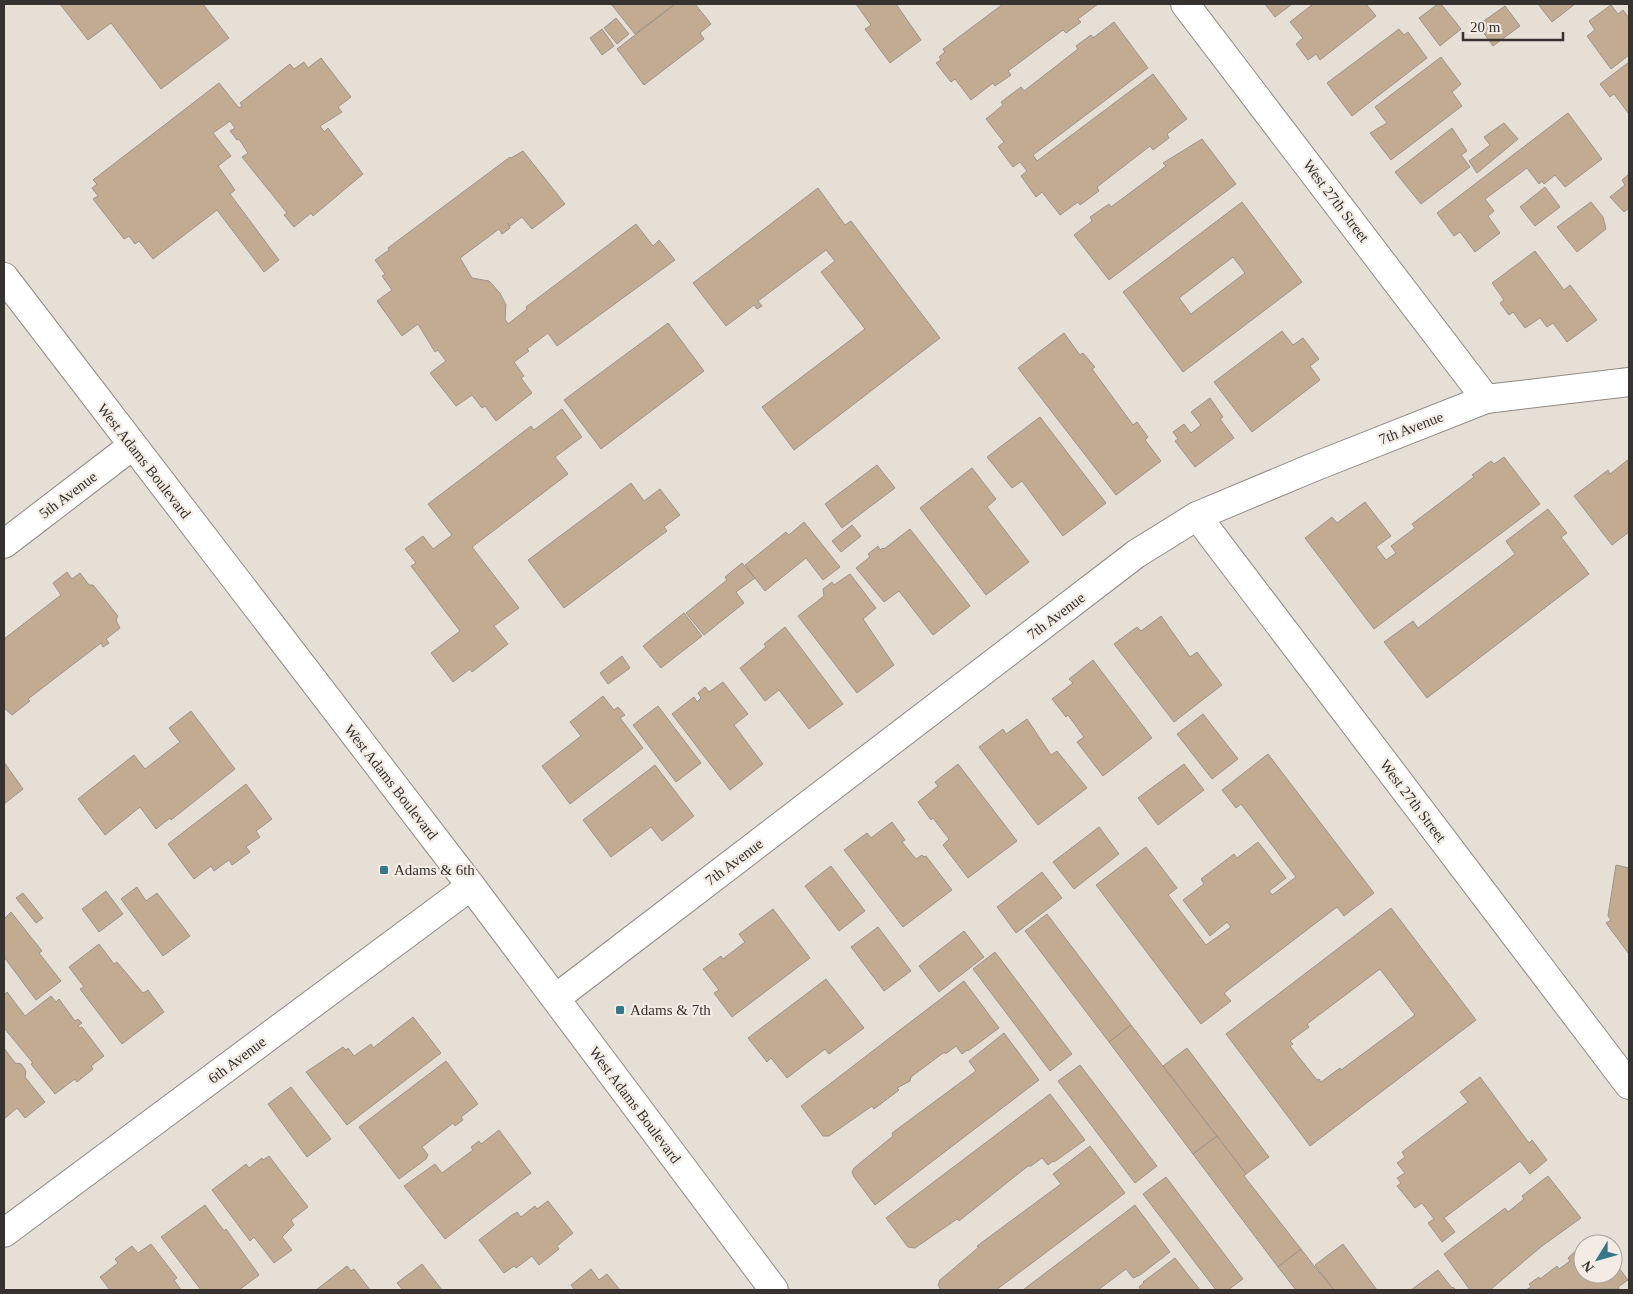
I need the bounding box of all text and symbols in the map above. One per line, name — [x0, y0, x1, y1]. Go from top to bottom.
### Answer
scale bar — [1463, 10, 1563, 42]
text: 20 m — [1470, 19, 1501, 35]
street label: West 27th Street — [1300, 157, 1373, 246]
street label: West Adams Boulevard — [94, 400, 194, 522]
street label: 7th Avenue — [1377, 408, 1446, 448]
street label: 5th Avenue — [36, 468, 100, 522]
street label: 7th Avenue — [1024, 589, 1088, 643]
street label: West Adams Boulevard — [341, 721, 441, 843]
street label: West 27th Street — [1377, 757, 1450, 846]
street label: 7th Avenue — [702, 835, 766, 889]
place label: Adams & 6th — [394, 862, 475, 878]
marker: Adams & 6th — [378, 864, 390, 876]
place label: Adams & 7th — [630, 1002, 711, 1018]
marker: Adams & 7th — [614, 1004, 626, 1016]
street label: 6th Avenue — [205, 1033, 269, 1087]
street label: West Adams Boulevard — [586, 1044, 684, 1167]
north arrow — [1573, 1234, 1623, 1284]
text: N — [1579, 1258, 1597, 1275]

